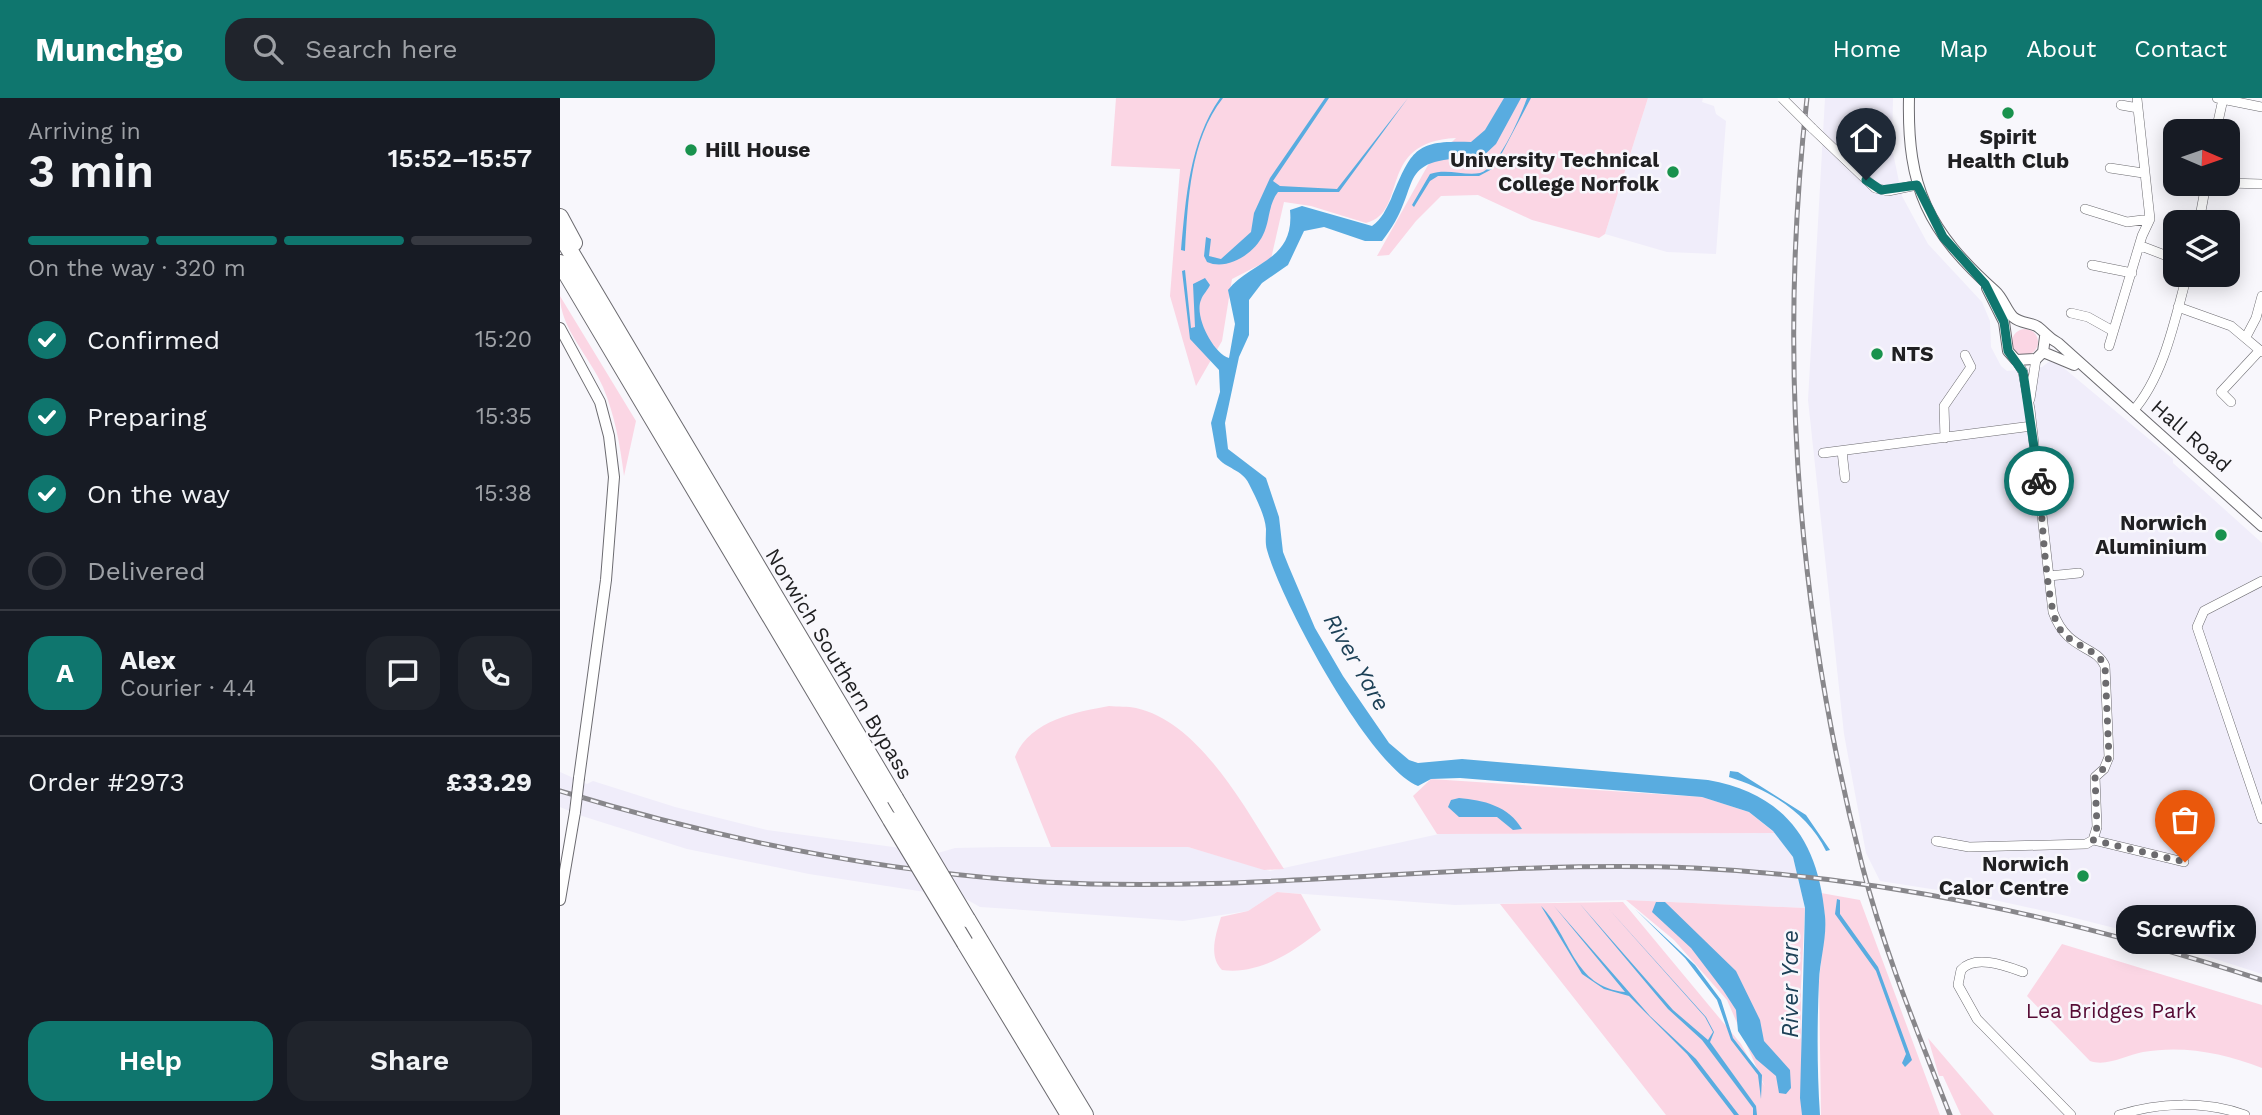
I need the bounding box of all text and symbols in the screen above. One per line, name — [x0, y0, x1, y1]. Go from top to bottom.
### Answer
search box — [225, 18, 715, 81]
text: Munchgo — [35, 30, 183, 69]
icon: search — [249, 30, 287, 68]
text: Search here — [305, 34, 458, 64]
text: Home — [1833, 35, 1901, 63]
text: Map — [1939, 35, 1988, 63]
text: About — [2026, 35, 2096, 63]
text: Contact — [2134, 35, 2227, 63]
marker: Spirit Health Club — [2000, 105, 2016, 121]
pin — [1836, 108, 1896, 180]
text: Arriving in — [28, 118, 141, 145]
icon: home — [1847, 119, 1885, 157]
north arrow — [2163, 119, 2240, 196]
map controls — [2163, 119, 2240, 287]
place label: Spirit Health Club — [1947, 124, 2069, 173]
place label: Hill House — [705, 137, 811, 162]
marker: Hill House — [683, 142, 699, 158]
text: 15:52–15:57 — [388, 143, 532, 173]
text: 3 min — [28, 144, 154, 198]
place label: University Technical College Norfolk — [1450, 147, 1660, 196]
marker: University Technical College Norfolk — [1665, 164, 1681, 180]
button: layers — [2163, 210, 2240, 287]
text: On the way · 320 m — [28, 255, 246, 282]
icon: check — [28, 321, 66, 359]
text: Confirmed — [87, 325, 220, 355]
text: 15:20 — [475, 326, 532, 353]
place label: NTS — [1891, 341, 1934, 366]
marker: NTS — [1869, 346, 1885, 362]
street label: Hall Road — [2146, 394, 2236, 477]
icon: check — [28, 398, 66, 436]
text: Preparing — [87, 402, 207, 432]
text: 15:35 — [476, 403, 532, 430]
courier — [2004, 446, 2074, 516]
icon: bike — [2020, 462, 2058, 500]
icon: check — [28, 475, 66, 513]
text: On the way — [87, 479, 230, 509]
text: 15:38 — [475, 480, 532, 507]
place label: Norwich Aluminium — [2095, 510, 2207, 559]
marker: Norwich Aluminium — [2213, 527, 2229, 543]
street label: Norwich Southern Bypass — [761, 544, 918, 784]
text: Delivered — [87, 556, 206, 586]
water label: River Yare — [1318, 609, 1395, 716]
button: chat — [366, 636, 440, 710]
button: phone — [458, 636, 532, 710]
text: Alex — [120, 645, 176, 675]
text: A — [56, 658, 74, 688]
text: Courier · 4.4 — [120, 675, 256, 702]
text: Order #2973 — [28, 767, 185, 797]
text: £33.29 — [446, 767, 532, 797]
pin — [2155, 790, 2215, 862]
icon: bag — [2166, 801, 2204, 839]
place label: Norwich Calor Centre — [1939, 851, 2069, 900]
marker: Norwich Calor Centre — [2075, 868, 2091, 884]
callout: Screwfix — [2115, 904, 2255, 953]
text: Screwfix — [2136, 916, 2236, 943]
water label: River Yare — [1777, 930, 1804, 1038]
park label: Lea Bridges Park — [2026, 998, 2196, 1023]
button: Help — [28, 1021, 273, 1101]
button: Share — [287, 1021, 532, 1101]

